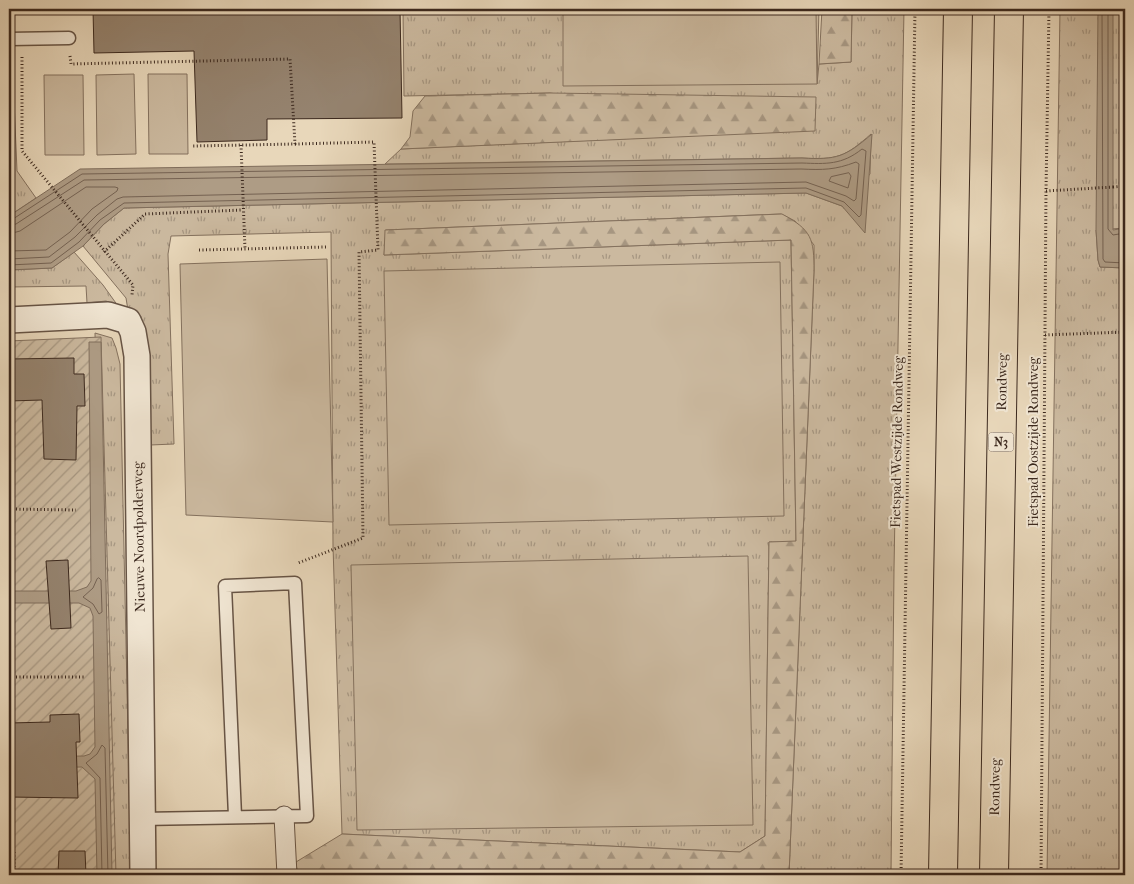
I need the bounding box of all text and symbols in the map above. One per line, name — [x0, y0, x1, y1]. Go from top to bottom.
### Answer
street label: Rondweg — [993, 353, 1011, 411]
street label: Fietspad Westzijde Rondweg — [887, 355, 907, 528]
street label: Fietspad Oostzijde Rondweg — [1025, 356, 1042, 527]
road number: N3 — [988, 432, 1014, 452]
street label: Nieuwe Noordpolderweg — [129, 461, 149, 612]
street label: Rondweg — [986, 758, 1004, 816]

